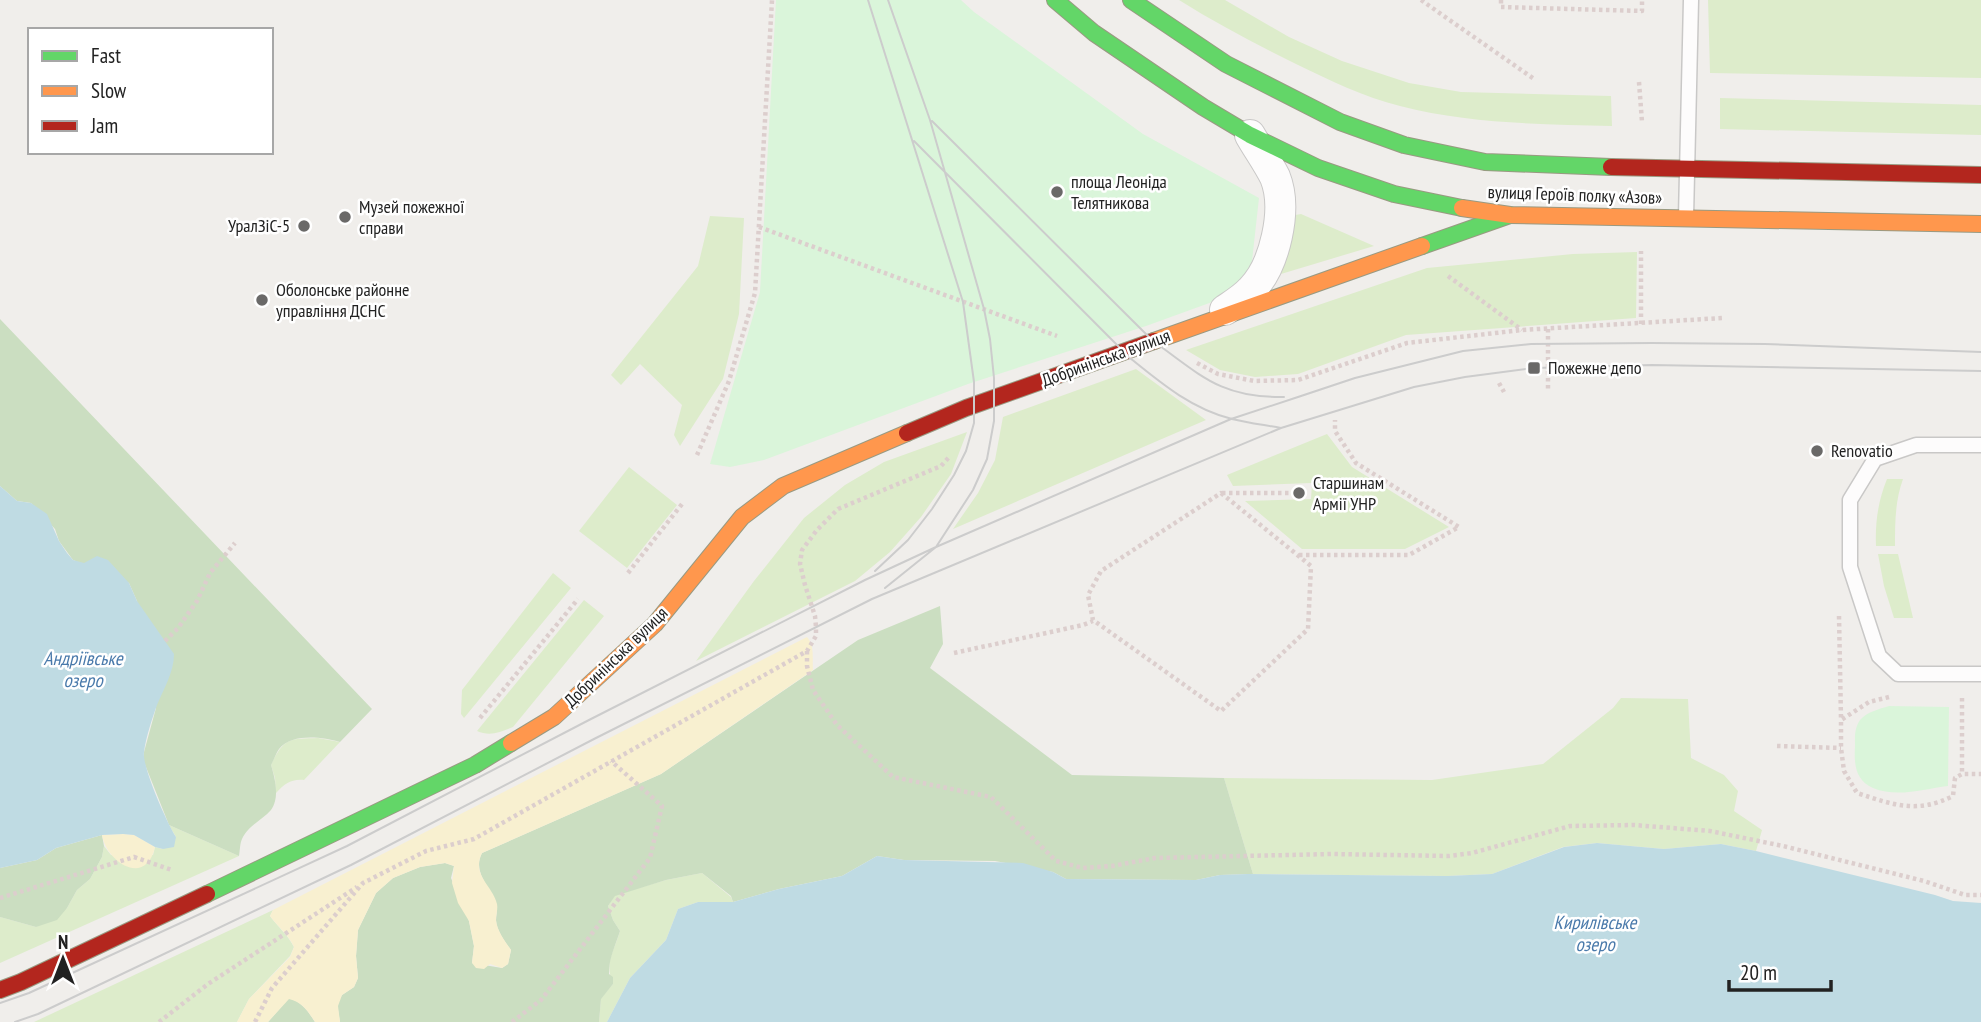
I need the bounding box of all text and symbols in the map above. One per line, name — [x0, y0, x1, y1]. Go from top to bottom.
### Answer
legend — [28, 28, 273, 154]
text: Fast — [91, 42, 121, 69]
text: Slow — [91, 77, 127, 104]
text: Jam — [90, 112, 118, 139]
place label: площа Леоніда Телятникова — [1071, 170, 1167, 214]
street label: вулиця Героїв полку «Азов» — [1487, 180, 1663, 209]
marker: площа Леоніда Телятникова — [1049, 184, 1065, 200]
place label: Музей пожежної справи — [359, 195, 464, 239]
marker: Музей пожежної справи — [337, 209, 353, 225]
place label: УралЗіС-5 — [228, 214, 290, 237]
marker: УралЗіС-5 — [296, 218, 312, 234]
place label: Оболонське районне управління ДСНС — [276, 278, 409, 322]
marker: Оболонське районне управління ДСНС — [254, 292, 270, 308]
street label: Добринінська вулиця — [1038, 324, 1173, 391]
place label: Пожежне депо — [1548, 356, 1642, 379]
marker: Пожежне депо — [1526, 360, 1542, 376]
place label: Renovatio — [1831, 439, 1893, 462]
marker: Renovatio — [1809, 443, 1825, 459]
place label: Старшинам Армії УНР — [1313, 471, 1384, 515]
marker: Старшинам Армії УНР — [1291, 485, 1307, 501]
street label: Добринінська вулиця — [559, 601, 672, 712]
water label: Андріївське озеро — [44, 646, 124, 692]
water label: Кирилівське озеро — [1554, 910, 1638, 956]
north arrow — [28, 924, 98, 994]
text: N — [58, 930, 68, 954]
scale bar — [1729, 948, 1830, 992]
text: 20 m — [1740, 959, 1777, 986]

